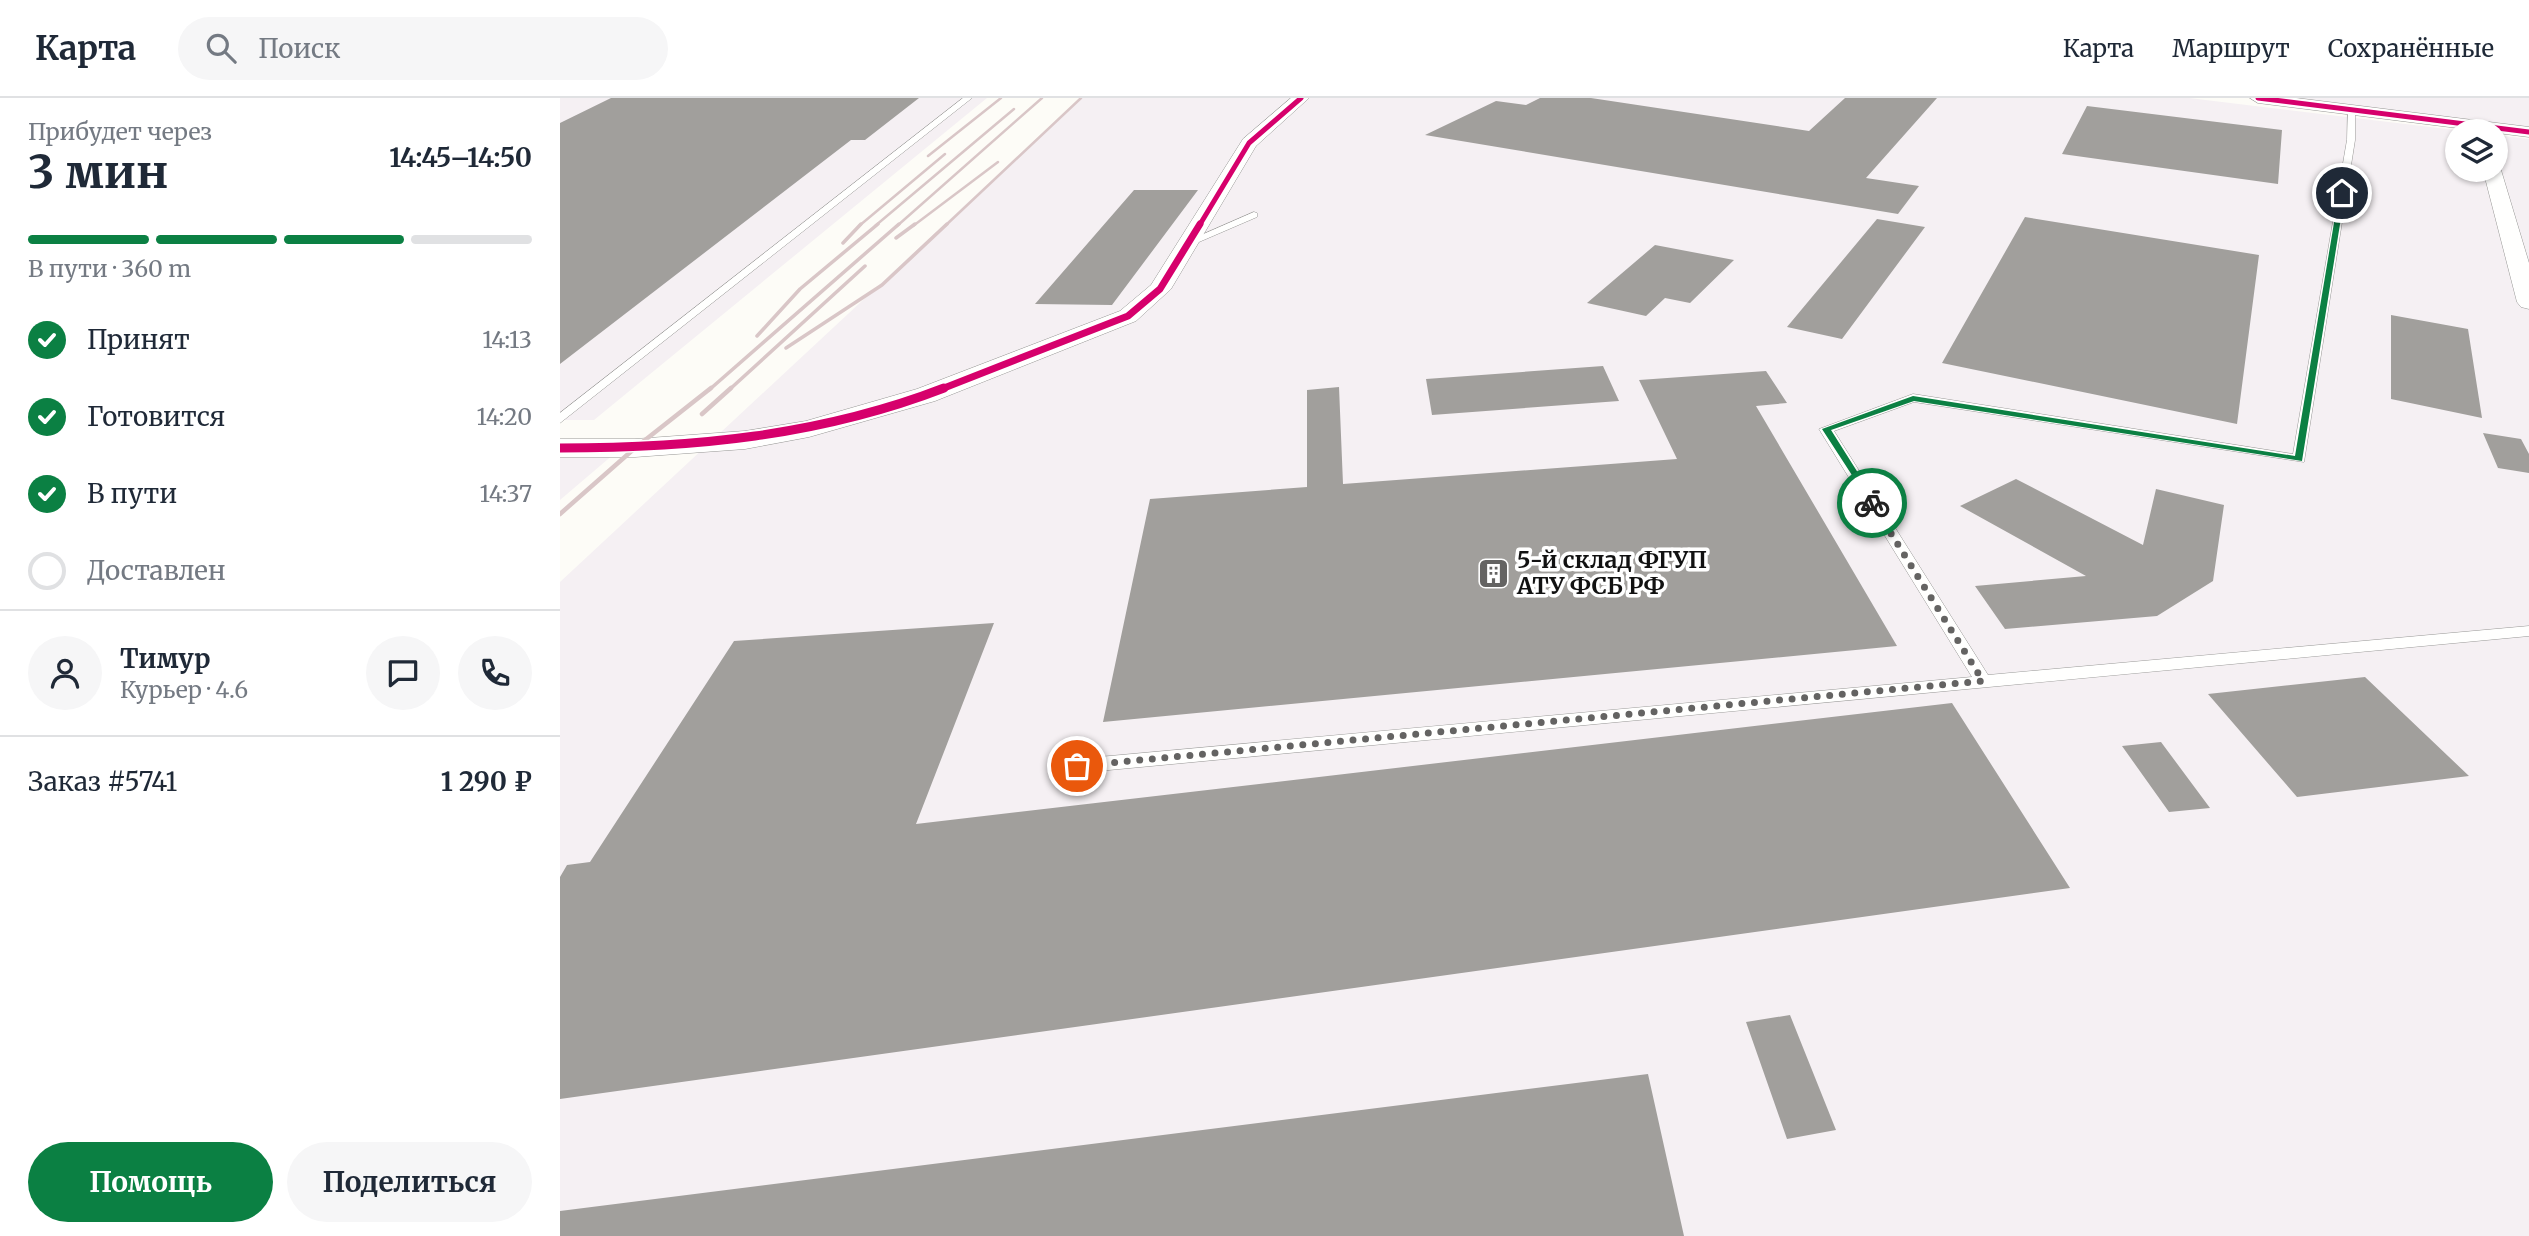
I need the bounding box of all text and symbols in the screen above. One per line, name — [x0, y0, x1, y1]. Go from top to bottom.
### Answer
search box — [178, 17, 668, 80]
text: Карта — [35, 28, 136, 69]
icon: search — [202, 29, 240, 67]
text: Поиск — [258, 32, 341, 65]
text: Карта — [2063, 33, 2134, 64]
text: Маршрут — [2172, 33, 2290, 64]
text: Сохранённые — [2328, 33, 2494, 64]
text: Прибудет через — [28, 117, 212, 146]
map controls — [2445, 119, 2508, 182]
button: layers — [2445, 119, 2508, 182]
text: 14:45–14:50 — [389, 141, 532, 174]
text: 3 мин — [28, 143, 169, 201]
pin — [2312, 163, 2372, 223]
icon: home — [2323, 174, 2361, 212]
text: В пути · 360 m — [28, 254, 191, 283]
icon: check — [28, 321, 66, 359]
text: Принят — [87, 323, 190, 356]
text: 14:13 — [482, 325, 532, 354]
icon: check — [28, 398, 66, 436]
text: Готовится — [87, 400, 225, 433]
text: 14:20 — [477, 402, 532, 431]
courier — [1837, 468, 1907, 538]
icon: check — [28, 475, 66, 513]
text: В пути — [87, 477, 177, 510]
text: 14:37 — [480, 479, 532, 508]
icon: bike — [1853, 484, 1891, 522]
place label: 5-й склад ФГУП АТУ ФСБ РФ — [1516, 545, 1707, 600]
text: Доставлен — [87, 554, 226, 587]
building icon: 5-й склад ФГУП АТУ ФСБ РФ — [1477, 556, 1511, 590]
button: person — [28, 636, 102, 710]
button: chat — [366, 636, 440, 710]
button: phone — [458, 636, 532, 710]
text: Тимур — [120, 642, 210, 675]
text: Курьер · 4.6 — [120, 675, 248, 704]
pin — [1047, 736, 1107, 796]
icon: bag — [1058, 747, 1096, 785]
text: Заказ #5741 — [28, 765, 177, 798]
text: 1 290 ₽ — [441, 765, 532, 798]
button: Помощь — [28, 1142, 273, 1222]
button: Поделиться — [287, 1142, 532, 1222]

